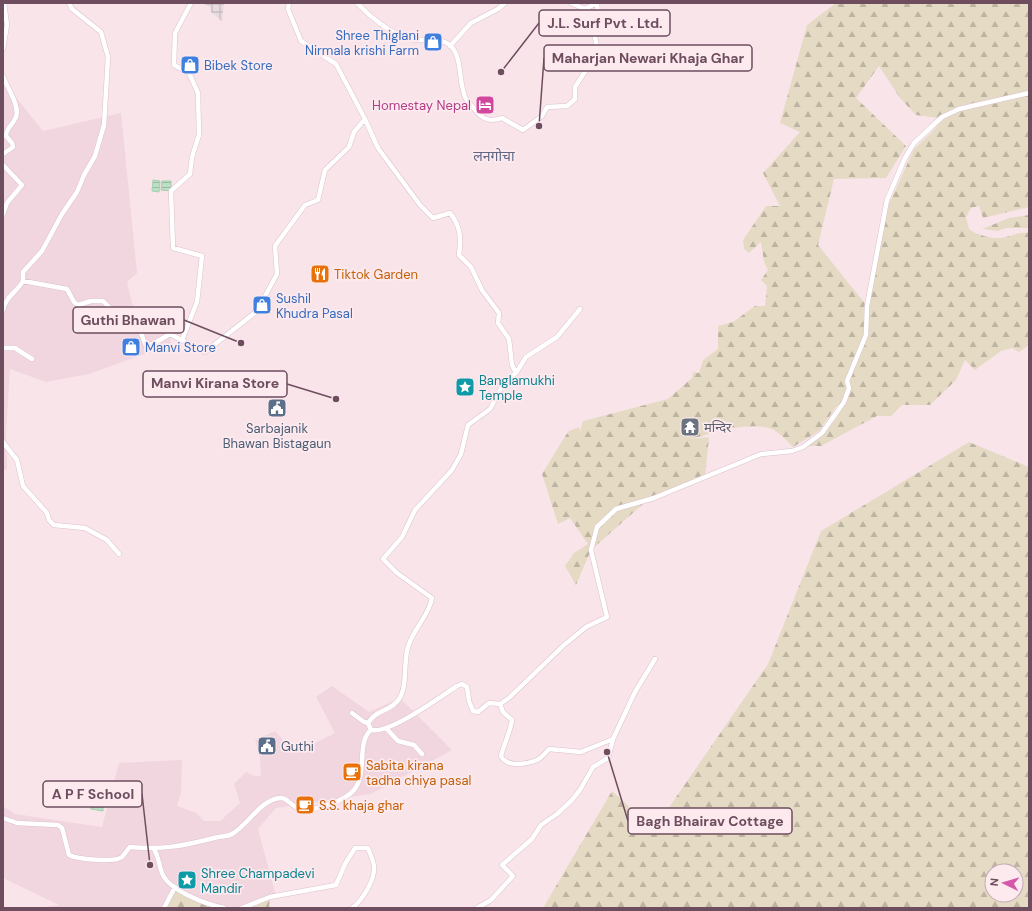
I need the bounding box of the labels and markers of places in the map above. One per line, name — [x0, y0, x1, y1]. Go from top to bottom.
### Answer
callout: J.L. Surf Pvt . Ltd. — [539, 10, 670, 36]
place label: Shree Thiglani Nirmala krishi Farm — [305, 27, 419, 59]
shop icon: Shree Thiglani Nirmala krishi Farm — [422, 31, 444, 53]
callout: Maharjan Newari Khaja Ghar — [544, 45, 752, 71]
shop icon: Bibek Store — [179, 54, 201, 76]
place label: Bibek Store — [204, 57, 273, 74]
hotel icon: Homestay Nepal — [474, 94, 496, 116]
place label: Homestay Nepal — [372, 97, 471, 114]
restaurant icon: Tiktok Garden — [309, 263, 331, 285]
place label: Tiktok Garden — [334, 266, 418, 283]
place label: Sushil Khudra Pasal — [276, 290, 353, 322]
shop icon: Sushil Khudra Pasal — [251, 294, 273, 316]
callout: Guthi Bhawan — [73, 307, 184, 333]
shop icon: Manvi Store — [120, 336, 142, 358]
place label: Manvi Store — [145, 339, 216, 356]
callout: Manvi Kirana Store — [143, 371, 287, 397]
place label: Banglamukhi Temple — [479, 372, 555, 404]
place icon: Banglamukhi Temple — [454, 376, 476, 398]
public building icon: Sarbajanik Bhawan Bistagaun — [266, 397, 288, 419]
temple icon: मन्दिर — [679, 416, 701, 438]
place label: मन्दिर — [704, 419, 732, 436]
place label: Sarbajanik Bhawan Bistagaun — [223, 420, 331, 452]
public building icon: Guthi — [256, 735, 278, 757]
place label: Guthi — [281, 738, 314, 755]
place label: Sabita kirana tadha chiya pasal — [366, 757, 471, 789]
cafe icon: Sabita kirana tadha chiya pasal — [341, 761, 363, 783]
callout: A P F School — [43, 781, 142, 807]
cafe icon: S.S. khaja ghar — [294, 794, 316, 816]
place label: S.S. khaja ghar — [319, 797, 404, 814]
callout: Bagh Bhairav Cottage — [628, 808, 792, 834]
place label: Shree Champadevi Mandir — [201, 865, 315, 897]
place icon: Shree Champadevi Mandir — [176, 869, 198, 891]

